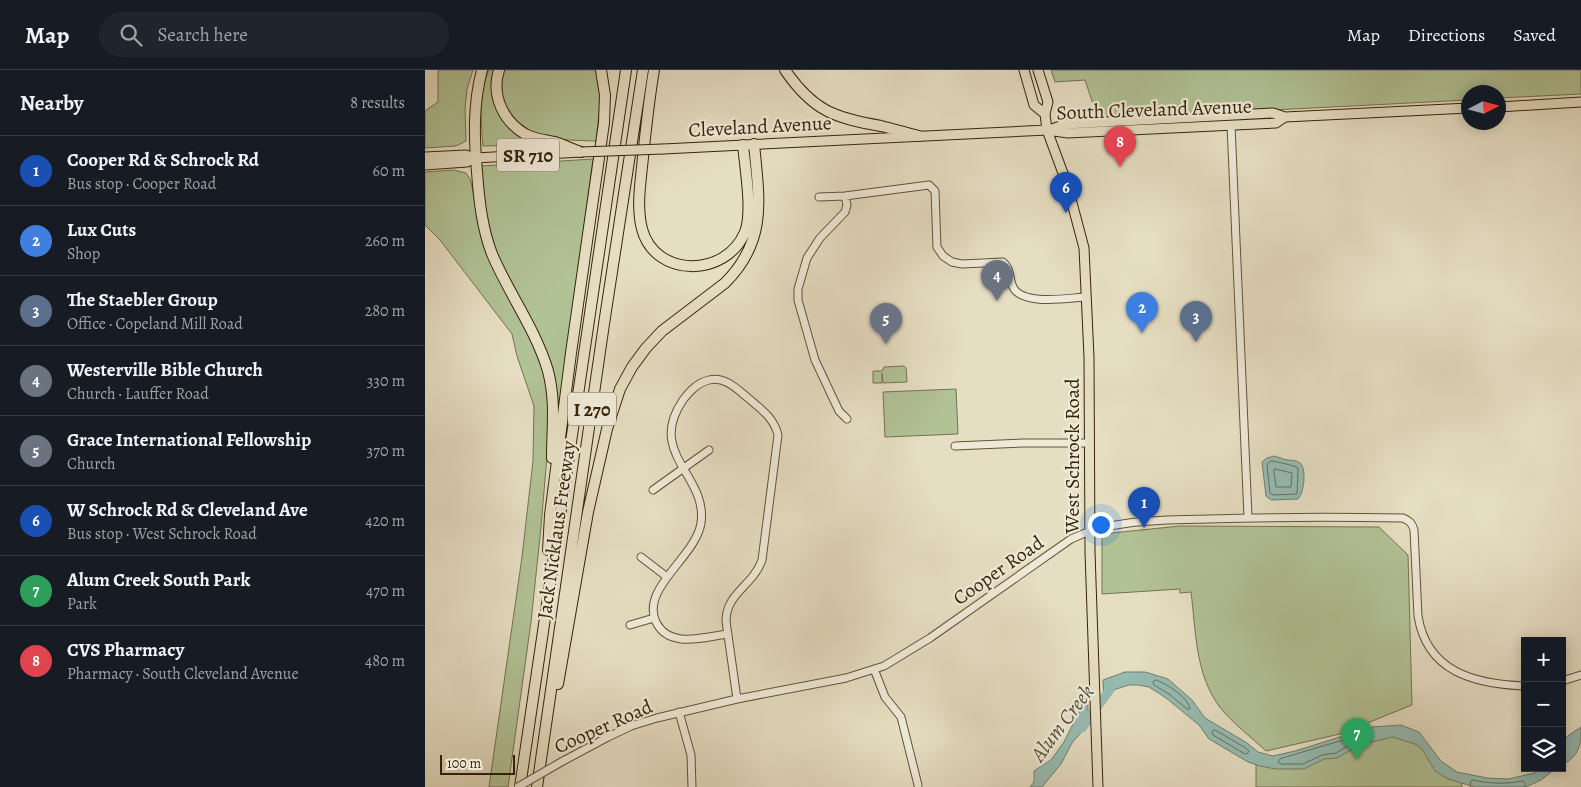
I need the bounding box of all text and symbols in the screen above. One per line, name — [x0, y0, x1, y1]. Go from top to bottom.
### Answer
search box — [99, 12, 449, 57]
text: Map — [25, 19, 69, 51]
icon: search — [117, 21, 145, 49]
text: Search here — [157, 22, 248, 48]
text: Map — [1347, 23, 1380, 47]
text: Directions — [1408, 23, 1485, 47]
text: Saved — [1513, 23, 1556, 47]
north arrow — [1461, 85, 1506, 130]
text: Nearby — [20, 89, 83, 117]
text: 8 results — [350, 92, 405, 114]
street label: South Cleveland Avenue — [1056, 93, 1252, 126]
street label: Cleveland Avenue — [688, 109, 832, 144]
pin: 8 — [1104, 126, 1136, 167]
road number: SR 710 — [497, 138, 559, 172]
text: Cooper Rd & Schrock Rd — [67, 147, 259, 173]
text: 1 — [33, 160, 39, 182]
text: 60 m — [373, 160, 405, 182]
pin: 6 — [1050, 172, 1082, 213]
text: Bus stop · Cooper Road — [67, 173, 216, 195]
text: Lux Cuts — [67, 217, 136, 243]
text: 2 — [32, 230, 40, 252]
text: 260 m — [365, 230, 405, 252]
text: Shop — [67, 243, 100, 265]
pin: 4 — [981, 260, 1013, 301]
text: The Staebler Group — [67, 287, 218, 313]
pin: 2 — [1126, 292, 1158, 333]
text: 3 — [33, 300, 39, 322]
text: 280 m — [365, 300, 405, 322]
pin: 3 — [1180, 301, 1212, 342]
pin: 5 — [870, 303, 902, 344]
text: Office · Copeland Mill Road — [67, 313, 243, 335]
text: Westerville Bible Church — [67, 357, 263, 383]
text: 4 — [32, 370, 40, 392]
text: 330 m — [367, 370, 405, 392]
street label: West Schrock Road — [1059, 378, 1086, 535]
text: Church · Lauffer Road — [67, 383, 209, 405]
road number: I 270 — [568, 392, 616, 426]
text: Grace International Fellowship — [67, 427, 311, 453]
street label: Jack Nicklaus Freeway — [531, 438, 583, 621]
text: 5 — [33, 440, 39, 462]
text: 370 m — [367, 440, 405, 462]
text: Church — [67, 453, 116, 475]
pin: 1 — [1128, 487, 1160, 528]
text: W Schrock Rd & Cleveland Ave — [67, 497, 308, 523]
text: 6 — [32, 510, 40, 532]
text: 420 m — [365, 510, 405, 532]
your location — [1088, 512, 1114, 538]
text: Bus stop · West Schrock Road — [67, 523, 257, 545]
street label: Cooper Road — [948, 529, 1049, 612]
text: Alum Creek South Park — [67, 567, 250, 593]
text: 7 — [33, 580, 39, 602]
text: 470 m — [366, 580, 405, 602]
text: Park — [67, 593, 97, 615]
text: CVS Pharmacy — [67, 637, 184, 663]
map controls — [1521, 637, 1566, 772]
button: + — [1521, 637, 1566, 682]
text: 8 — [32, 650, 40, 672]
text: 480 m — [365, 650, 405, 672]
text: Pharmacy · South Cleveland Avenue — [67, 663, 299, 685]
water label: Alum Creek — [1023, 679, 1100, 768]
button: − — [1521, 682, 1566, 727]
street label: Cooper Road — [550, 693, 657, 760]
pin: 7 — [1341, 718, 1373, 759]
button: layers — [1521, 727, 1566, 772]
scale bar — [440, 752, 515, 775]
text: 100 m — [447, 754, 481, 773]

